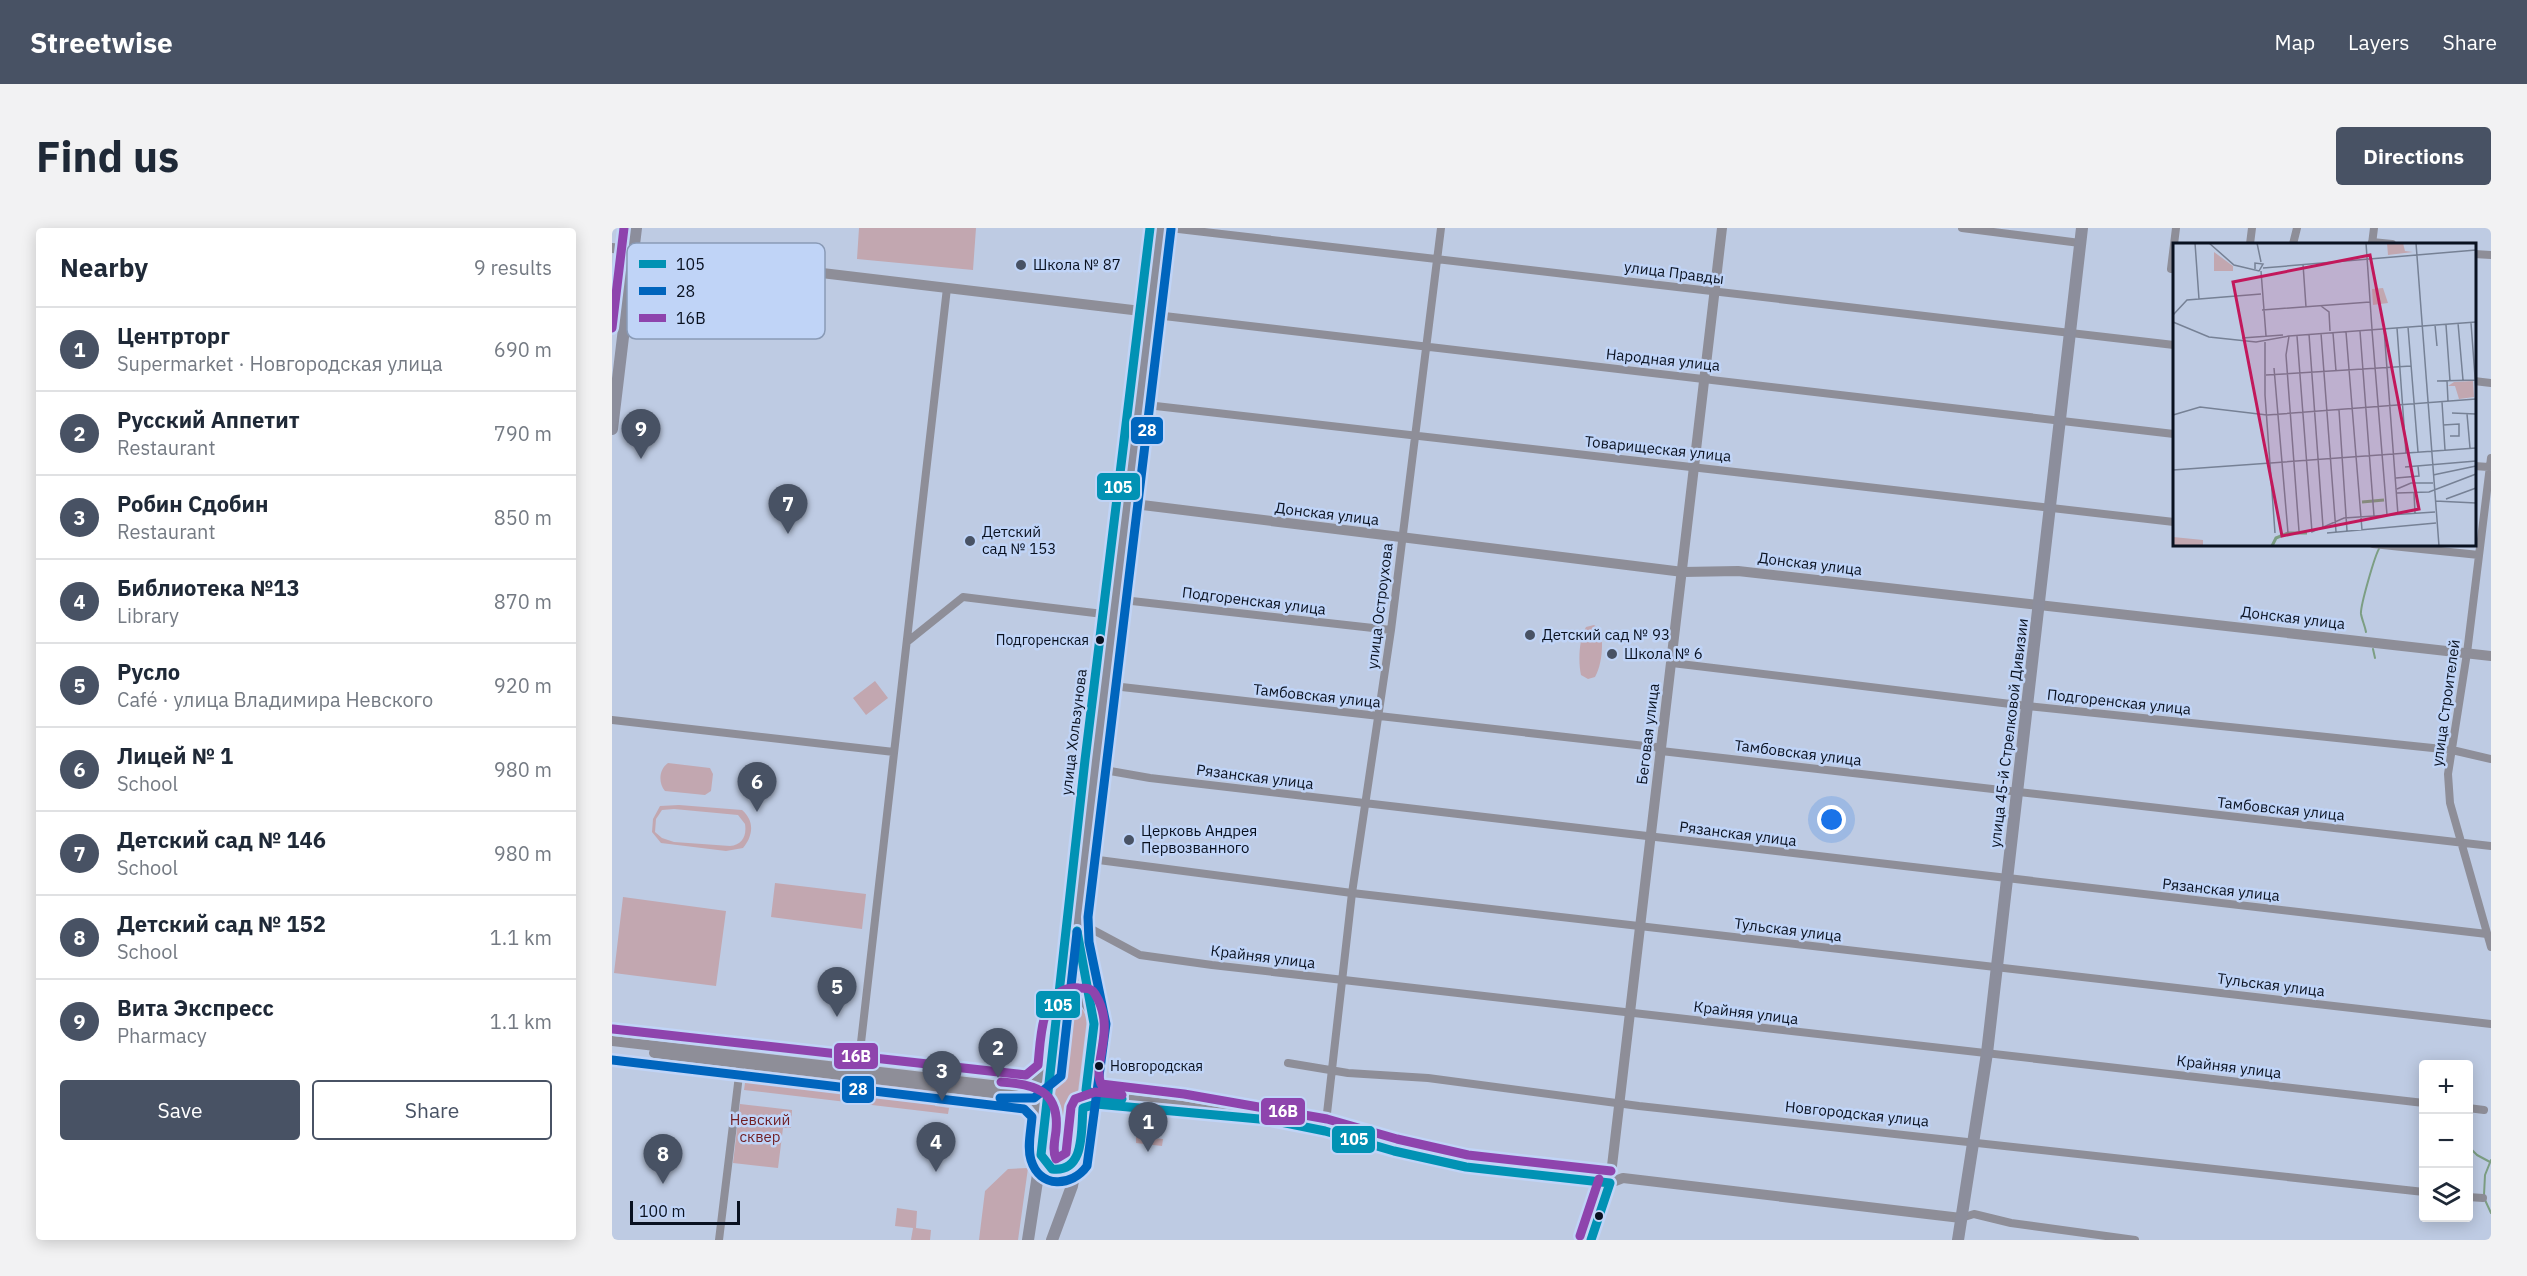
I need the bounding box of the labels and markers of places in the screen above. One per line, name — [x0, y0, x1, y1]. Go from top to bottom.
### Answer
place label: Школа № 87 — [1033, 255, 1121, 274]
marker: Школа № 87 — [1014, 258, 1028, 272]
pin: 9 — [621, 410, 660, 459]
pin: 7 — [768, 484, 807, 534]
place label: Детский сад № 153 — [982, 522, 1056, 558]
marker: Детский сад № 153 — [963, 534, 977, 548]
place label: Детский сад № 93 — [1542, 625, 1670, 644]
marker: Детский сад № 93 — [1523, 628, 1537, 642]
place label: Подгоренская — [996, 631, 1089, 649]
marker: Подгоренская — [1094, 634, 1106, 646]
place label: Школа № 6 — [1624, 644, 1703, 663]
marker: Школа № 6 — [1605, 647, 1619, 661]
pin: 6 — [738, 762, 776, 812]
place label: Церковь Андрея Первозванного — [1141, 821, 1257, 857]
marker: Церковь Андрея Первозванного — [1122, 833, 1136, 847]
pin: 5 — [818, 968, 856, 1017]
pin: 2 — [978, 1028, 1018, 1078]
pin: 3 — [922, 1052, 962, 1101]
place label: Новгородская — [1110, 1057, 1203, 1075]
marker: Новгородская — [1093, 1060, 1105, 1072]
pin: 1 — [1128, 1102, 1168, 1152]
pin: 4 — [916, 1122, 956, 1172]
pin: 8 — [644, 1134, 682, 1184]
unlabelled marker — [1593, 1210, 1605, 1222]

